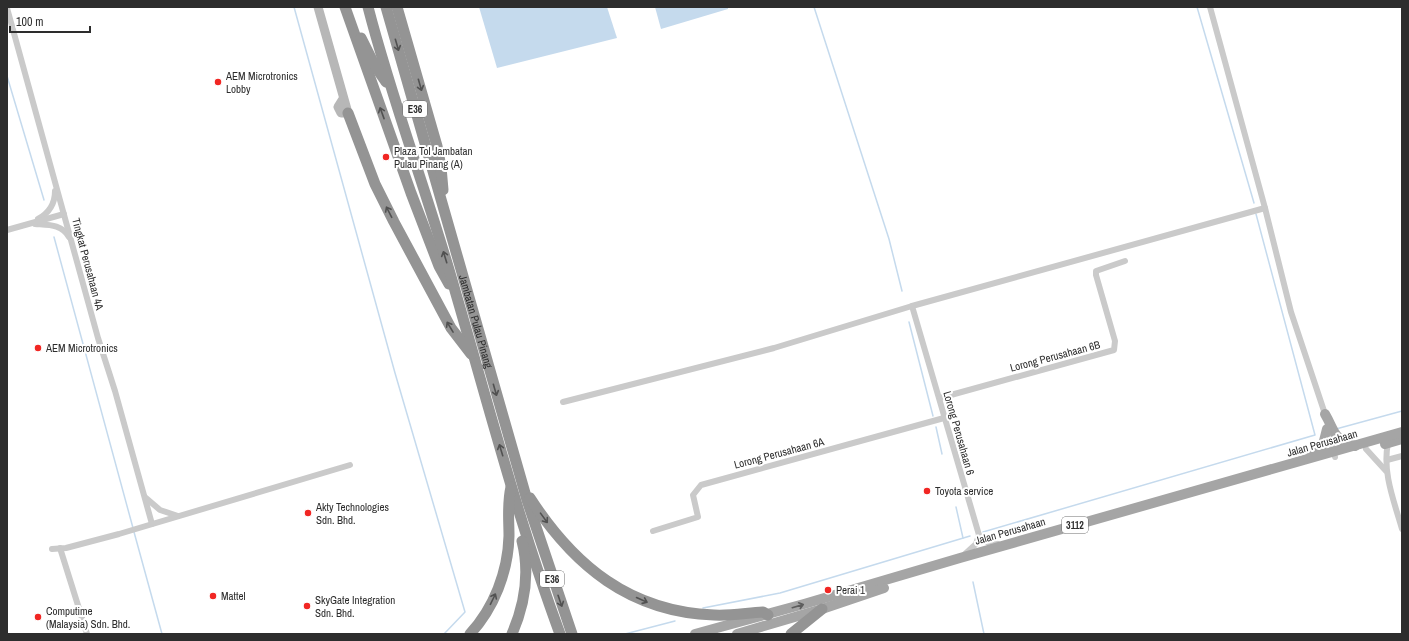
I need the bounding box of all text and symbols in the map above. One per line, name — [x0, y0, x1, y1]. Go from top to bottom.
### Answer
scale bar — [10, 8, 90, 34]
text: 100 m — [16, 14, 43, 30]
one-way arrow — [394, 38, 401, 51]
place label: AEM Microtronics Lobby — [225, 69, 298, 96]
marker: AEM Microtronics Lobby — [213, 77, 223, 87]
one-way arrow — [417, 78, 424, 91]
road number: E36 — [403, 101, 427, 117]
one-way arrow — [377, 108, 385, 120]
place label: Plaza Tol Jambatan Pulau Pinang (A) — [394, 144, 473, 171]
marker: Plaza Tol Jambatan Pulau Pinang (A) — [381, 152, 391, 162]
one-way arrow — [384, 206, 392, 218]
street label: Tingkat Perusahaan 4A — [69, 217, 107, 312]
one-way arrow — [441, 251, 448, 264]
street label: Jambatan Pulau Pinang — [456, 273, 496, 370]
one-way arrow — [446, 321, 454, 333]
street label: Lorong Perusahaan 6B — [1008, 337, 1102, 375]
place label: AEM Microtronics — [45, 341, 118, 355]
marker: AEM Microtronics — [33, 343, 43, 353]
one-way arrow — [492, 383, 499, 396]
street label: Lorong Perusahaan 6 — [940, 389, 978, 477]
street label: Jalan Perusahaan — [1285, 426, 1359, 460]
street label: Lorong Perusahaan 6A — [732, 434, 827, 472]
one-way arrow — [497, 444, 504, 457]
place label: Toyota service — [935, 484, 993, 498]
marker: Toyota service — [922, 486, 932, 496]
place label: Akty Technologies Sdn. Bhd. — [315, 500, 390, 527]
marker: Akty Technologies Sdn. Bhd. — [303, 508, 313, 518]
one-way arrow — [540, 512, 548, 523]
street label: Jalan Perusahaan — [973, 514, 1047, 548]
road number: 3112 — [1062, 517, 1088, 533]
road number: E36 — [540, 571, 564, 587]
place label: Perai 1 — [836, 583, 865, 597]
marker: Perai 1 — [823, 585, 833, 595]
place label: Mattel — [221, 589, 246, 603]
marker: Mattel — [208, 591, 218, 601]
place label: SkyGate Integration Sdn. Bhd. — [315, 593, 395, 620]
one-way arrow — [490, 593, 497, 605]
one-way arrow — [557, 595, 564, 608]
one-way arrow — [635, 597, 647, 605]
marker: SkyGate Integration Sdn. Bhd. — [302, 601, 312, 611]
one-way arrow — [791, 602, 804, 609]
place label: Computime (Malaysia) Sdn. Bhd. — [46, 604, 130, 631]
marker: Computime (Malaysia) Sdn. Bhd. — [33, 612, 43, 622]

